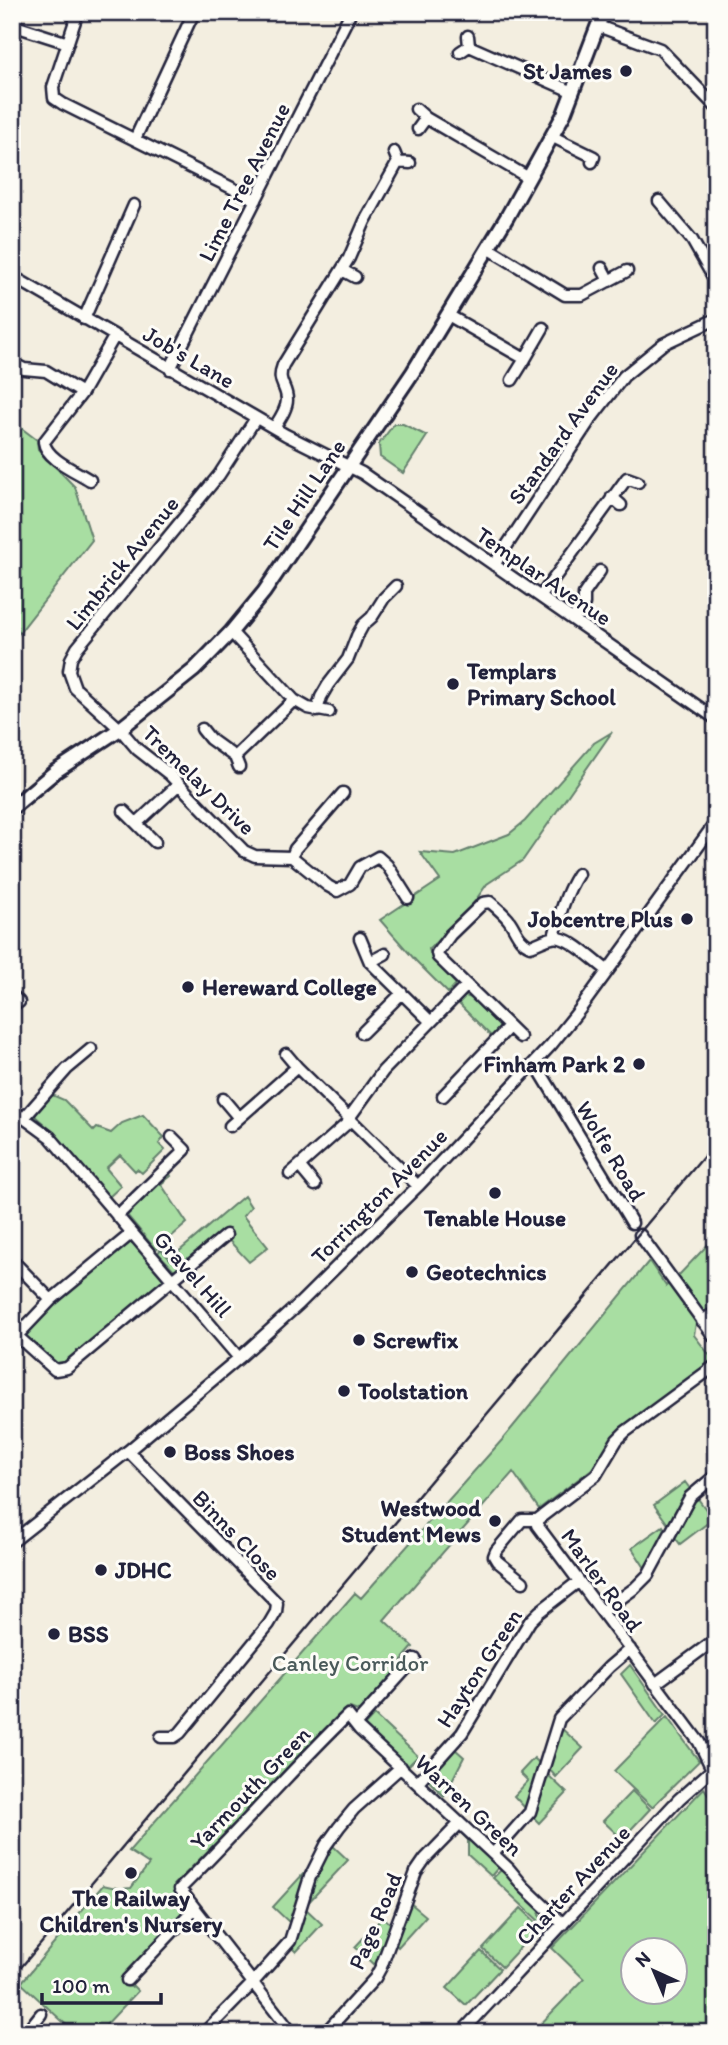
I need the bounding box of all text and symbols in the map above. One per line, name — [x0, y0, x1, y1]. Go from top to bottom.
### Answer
place label: St James — [523, 57, 612, 85]
marker: St James — [618, 63, 634, 79]
street label: Lime Tree Avenue — [192, 98, 296, 266]
street label: Job's Lane — [138, 320, 240, 394]
street label: Standard Avenue — [502, 356, 624, 510]
street label: Tile Hill Lane — [256, 434, 352, 556]
street label: Limbrick Avenue — [59, 490, 185, 636]
street label: Templar Avenue — [471, 520, 617, 632]
place label: Templars Primary School — [466, 657, 616, 711]
marker: Templars Primary School — [445, 676, 461, 692]
street label: Tremelay Drive — [137, 719, 261, 841]
place label: Jobcentre Plus — [527, 905, 673, 933]
marker: Jobcentre Plus — [679, 911, 695, 927]
place label: Hereward College — [202, 973, 377, 1001]
marker: Hereward College — [180, 979, 196, 995]
place label: Finham Park 2 — [484, 1050, 626, 1078]
marker: Finham Park 2 — [631, 1056, 647, 1072]
street label: Wolfe Road — [570, 1096, 652, 1207]
street label: Torrington Avenue — [305, 1122, 453, 1270]
marker: Tenable House — [487, 1185, 503, 1201]
place label: Tenable House — [423, 1204, 566, 1232]
street label: Gravel Hill — [148, 1225, 238, 1323]
place label: Geotechnics — [426, 1258, 547, 1286]
marker: Geotechnics — [404, 1264, 420, 1280]
place label: Screwfix — [373, 1326, 459, 1354]
marker: Screwfix — [351, 1332, 367, 1348]
place label: Toolstation — [357, 1377, 469, 1405]
marker: Toolstation — [336, 1383, 352, 1399]
place label: Boss Shoes — [184, 1438, 294, 1466]
marker: Boss Shoes — [162, 1444, 178, 1460]
street label: Binns Close — [187, 1484, 287, 1586]
place label: Westwood Student Mews — [341, 1494, 481, 1548]
marker: Westwood Student Mews — [487, 1513, 503, 1529]
street label: Marler Road — [555, 1523, 649, 1637]
place label: JDHC — [114, 1556, 172, 1584]
marker: JDHC — [93, 1562, 109, 1578]
street label: Hayton Green — [430, 1603, 528, 1733]
place label: BSS — [68, 1620, 109, 1648]
marker: BSS — [46, 1626, 62, 1642]
park label: Canley Corridor — [272, 1649, 428, 1677]
street label: Yarmouth Green — [184, 1720, 316, 1856]
street label: Warren Green — [409, 1748, 529, 1862]
street label: Charter Avenue — [510, 1819, 636, 1951]
marker: The Railway Children's Nursery — [123, 1865, 139, 1881]
street label: Page Road — [342, 1868, 408, 1974]
place label: The Railway Children's Nursery — [40, 1884, 223, 1938]
north arrow — [620, 1937, 690, 2007]
text: N — [630, 1946, 655, 1972]
scale bar — [42, 1961, 161, 2005]
text: 100 m — [52, 1973, 110, 1998]

